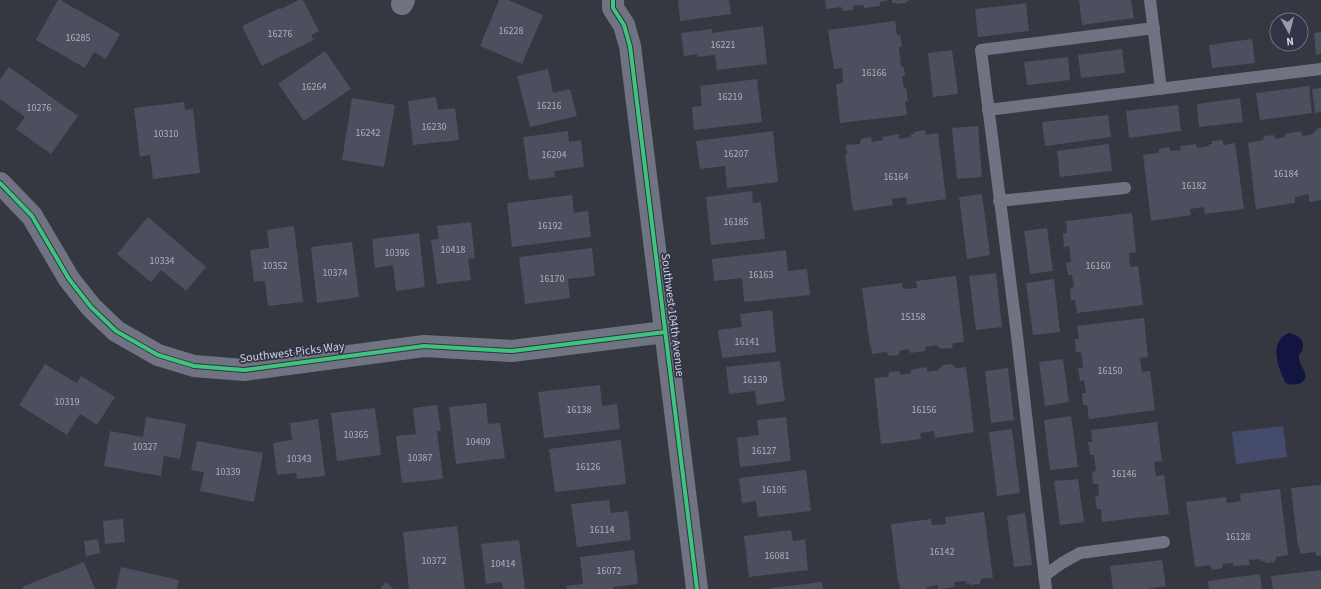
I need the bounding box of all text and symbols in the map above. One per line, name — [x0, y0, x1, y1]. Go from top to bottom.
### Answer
north arrow — [1269, 12, 1309, 52]
house number: 16228 — [499, 24, 523, 38]
house number: 16276 — [268, 27, 292, 41]
house number: 16285 — [66, 31, 90, 45]
text: N — [1286, 34, 1295, 49]
house number: 16221 — [711, 38, 735, 52]
house number: 16166 — [862, 66, 886, 80]
house number: 16264 — [302, 80, 326, 94]
house number: 16219 — [718, 90, 742, 104]
house number: 16216 — [537, 99, 561, 113]
house number: 10276 — [27, 101, 51, 115]
house number: 16230 — [422, 120, 446, 134]
house number: 16242 — [356, 126, 380, 140]
house number: 10310 — [154, 127, 178, 141]
house number: 16207 — [724, 147, 748, 161]
house number: 16204 — [542, 148, 566, 162]
house number: 16184 — [1274, 167, 1298, 181]
house number: 16164 — [884, 170, 908, 184]
house number: 16182 — [1182, 179, 1206, 193]
house number: 16185 — [724, 215, 748, 229]
house number: 16192 — [538, 219, 562, 233]
house number: 10418 — [441, 243, 465, 257]
house number: 10396 — [385, 246, 409, 260]
street label: Southwest 104th Avenue — [657, 253, 688, 378]
house number: 10334 — [150, 254, 174, 268]
house number: 10352 — [263, 259, 287, 273]
house number: 16160 — [1086, 259, 1110, 273]
house number: 10374 — [323, 266, 347, 280]
house number: 16163 — [749, 268, 773, 282]
house number: 16170 — [540, 272, 564, 286]
house number: 15158 — [901, 310, 925, 324]
house number: 16141 — [735, 335, 759, 349]
street label: Southwest Picks Way — [239, 338, 346, 367]
house number: 16150 — [1098, 364, 1122, 378]
house number: 16139 — [743, 373, 767, 387]
house number: 10319 — [55, 395, 79, 409]
house number: 16138 — [567, 403, 591, 417]
house number: 16156 — [912, 403, 936, 417]
house number: 10365 — [344, 428, 368, 442]
house number: 10409 — [466, 435, 490, 449]
house number: 10327 — [133, 440, 157, 454]
house number: 16127 — [752, 444, 776, 458]
house number: 10387 — [408, 451, 432, 465]
house number: 10343 — [287, 452, 311, 466]
house number: 16126 — [576, 460, 600, 474]
house number: 10339 — [216, 465, 240, 479]
house number: 16146 — [1112, 467, 1136, 481]
house number: 16105 — [762, 483, 786, 497]
house number: 16114 — [590, 523, 614, 537]
house number: 16128 — [1226, 530, 1250, 544]
house number: 16142 — [930, 545, 954, 559]
house number: 16081 — [765, 549, 789, 563]
house number: 10372 — [422, 554, 446, 568]
house number: 10414 — [491, 557, 515, 571]
house number: 16072 — [597, 564, 621, 578]

